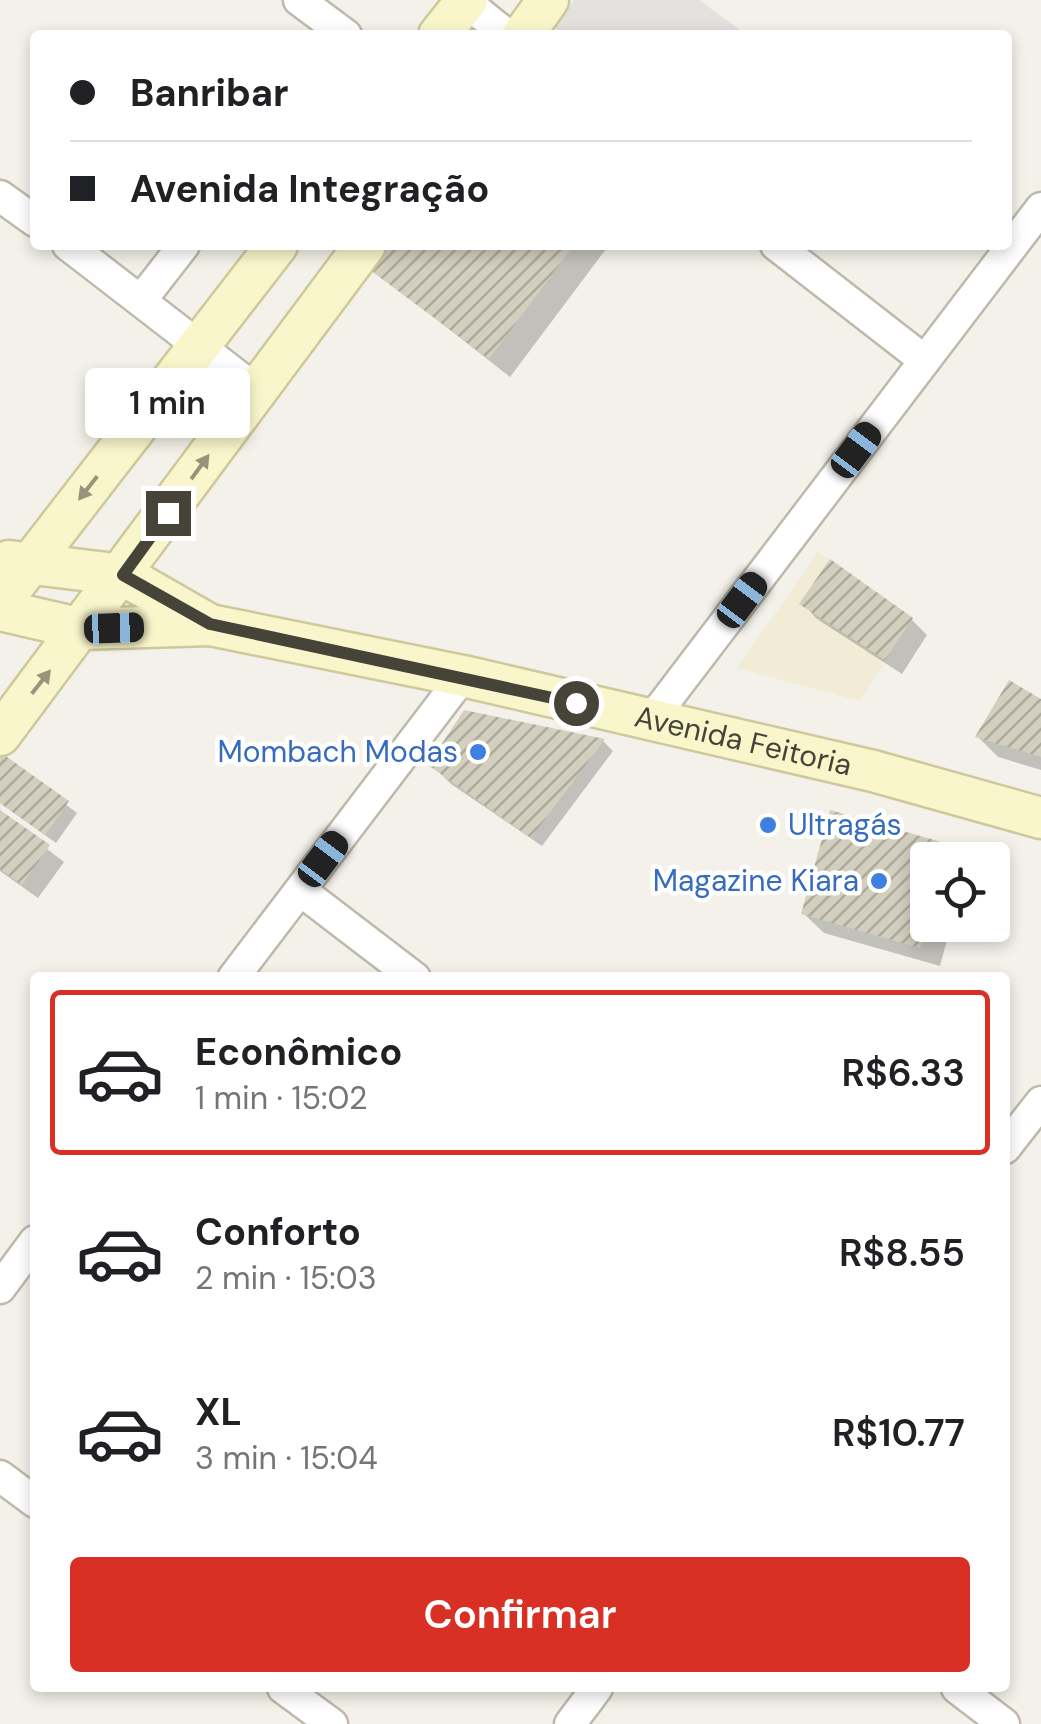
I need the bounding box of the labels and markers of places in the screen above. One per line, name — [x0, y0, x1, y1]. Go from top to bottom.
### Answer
place label: Mombach Modas — [218, 732, 458, 771]
marker: Mombach Modas — [467, 741, 489, 763]
place label: Ultragás — [788, 805, 902, 844]
marker: Ultragás — [757, 814, 779, 836]
place label: Magazine Kiara — [653, 861, 859, 900]
marker: Magazine Kiara — [868, 870, 890, 892]

